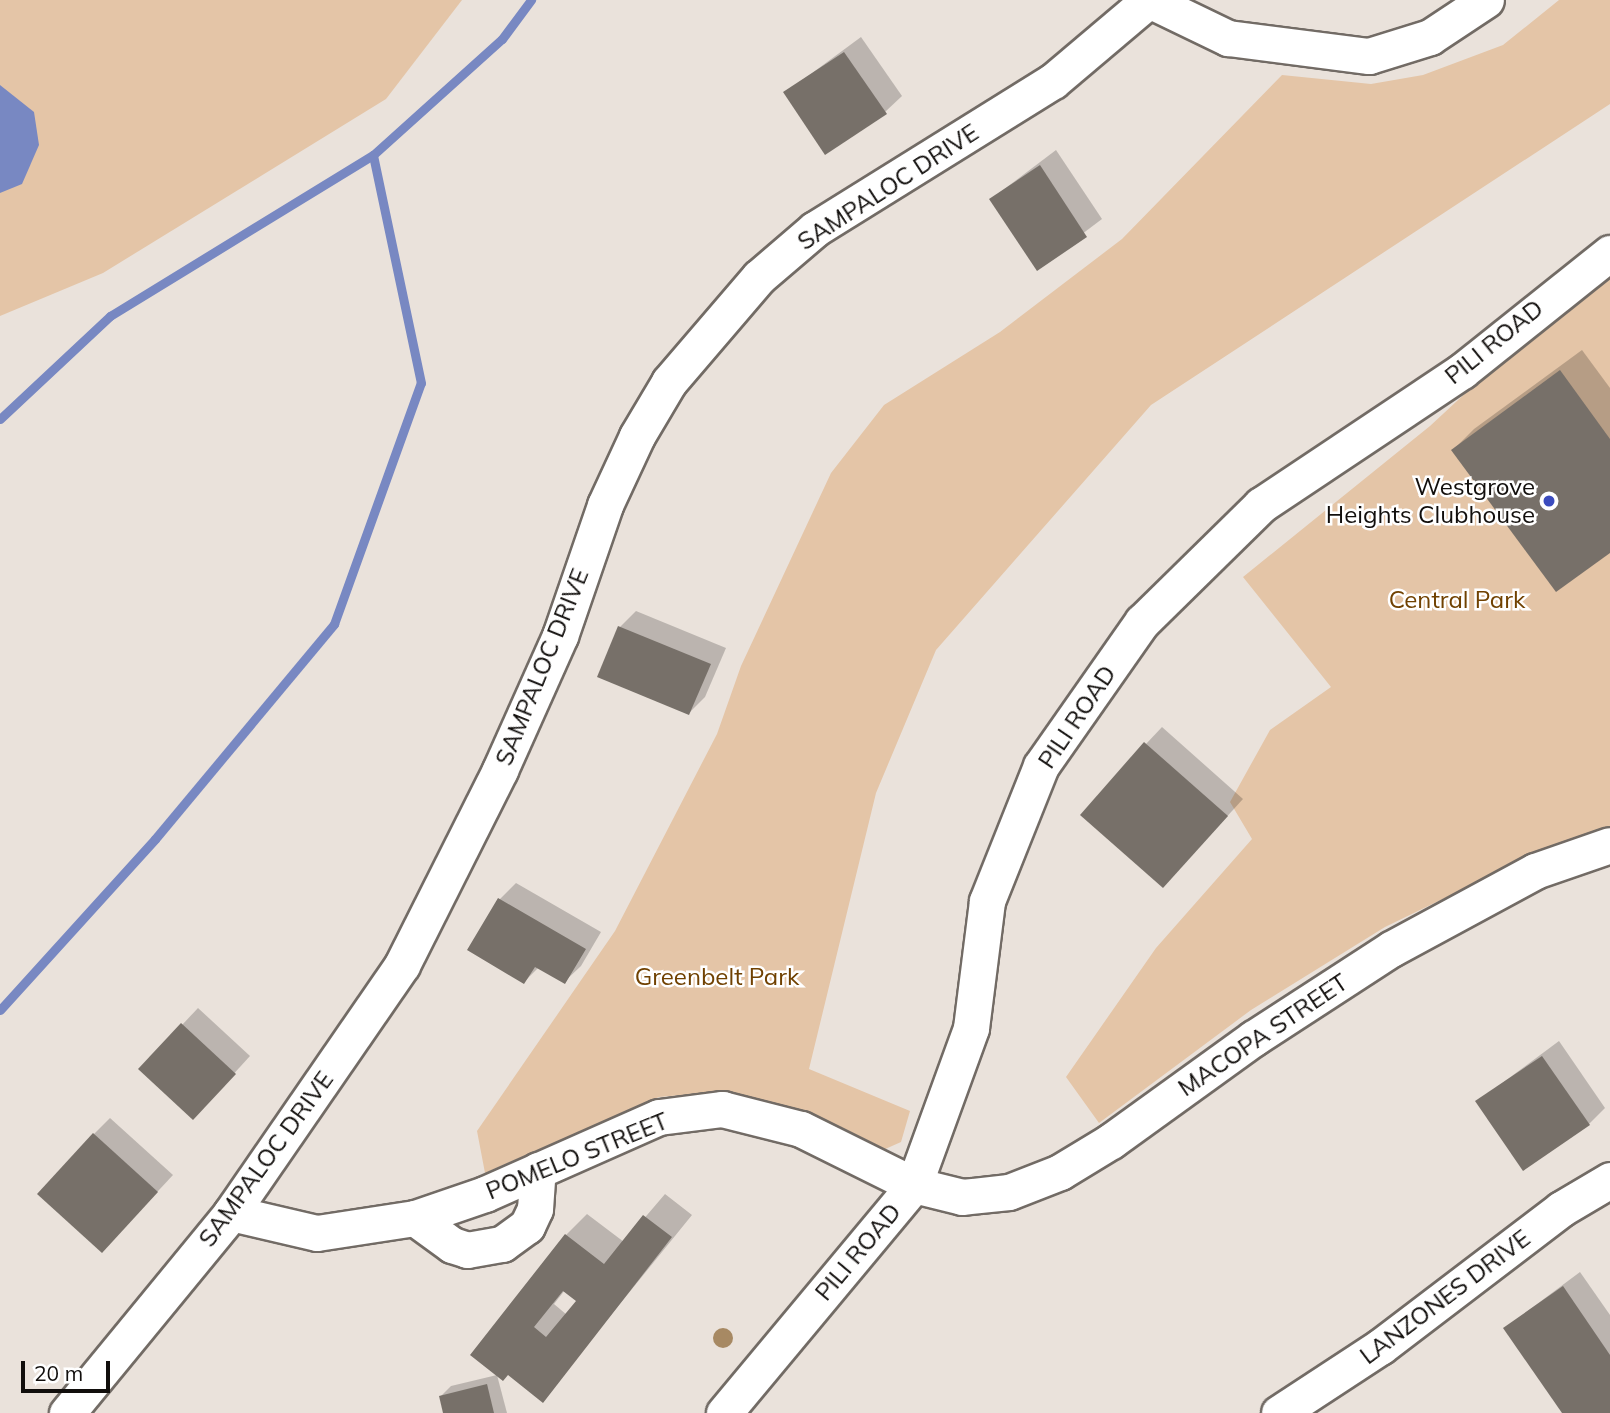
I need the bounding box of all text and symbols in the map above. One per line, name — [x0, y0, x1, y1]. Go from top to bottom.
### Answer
street label: SAMPALOC DRIVE — [792, 118, 984, 256]
street label: PILI ROAD — [1439, 294, 1549, 390]
place label: Westgrove Heights Clubhouse — [1326, 473, 1535, 529]
marker: Westgrove Heights Clubhouse — [1541, 493, 1557, 509]
street label: SAMPALOC DRIVE — [489, 564, 595, 770]
park label: Central Park — [1389, 586, 1525, 614]
street label: PILI ROAD — [1032, 660, 1122, 774]
park label: Greenbelt Park — [635, 963, 799, 991]
street label: MACOPA STREET — [1173, 968, 1353, 1102]
street label: SAMPALOC DRIVE — [193, 1066, 339, 1252]
street label: POMELO STREET — [482, 1106, 672, 1206]
street label: PILI ROAD — [809, 1198, 907, 1306]
street label: LANZONES DRIVE — [1354, 1224, 1536, 1370]
scale bar — [24, 1346, 114, 1390]
text: 20 m — [34, 1360, 83, 1386]

